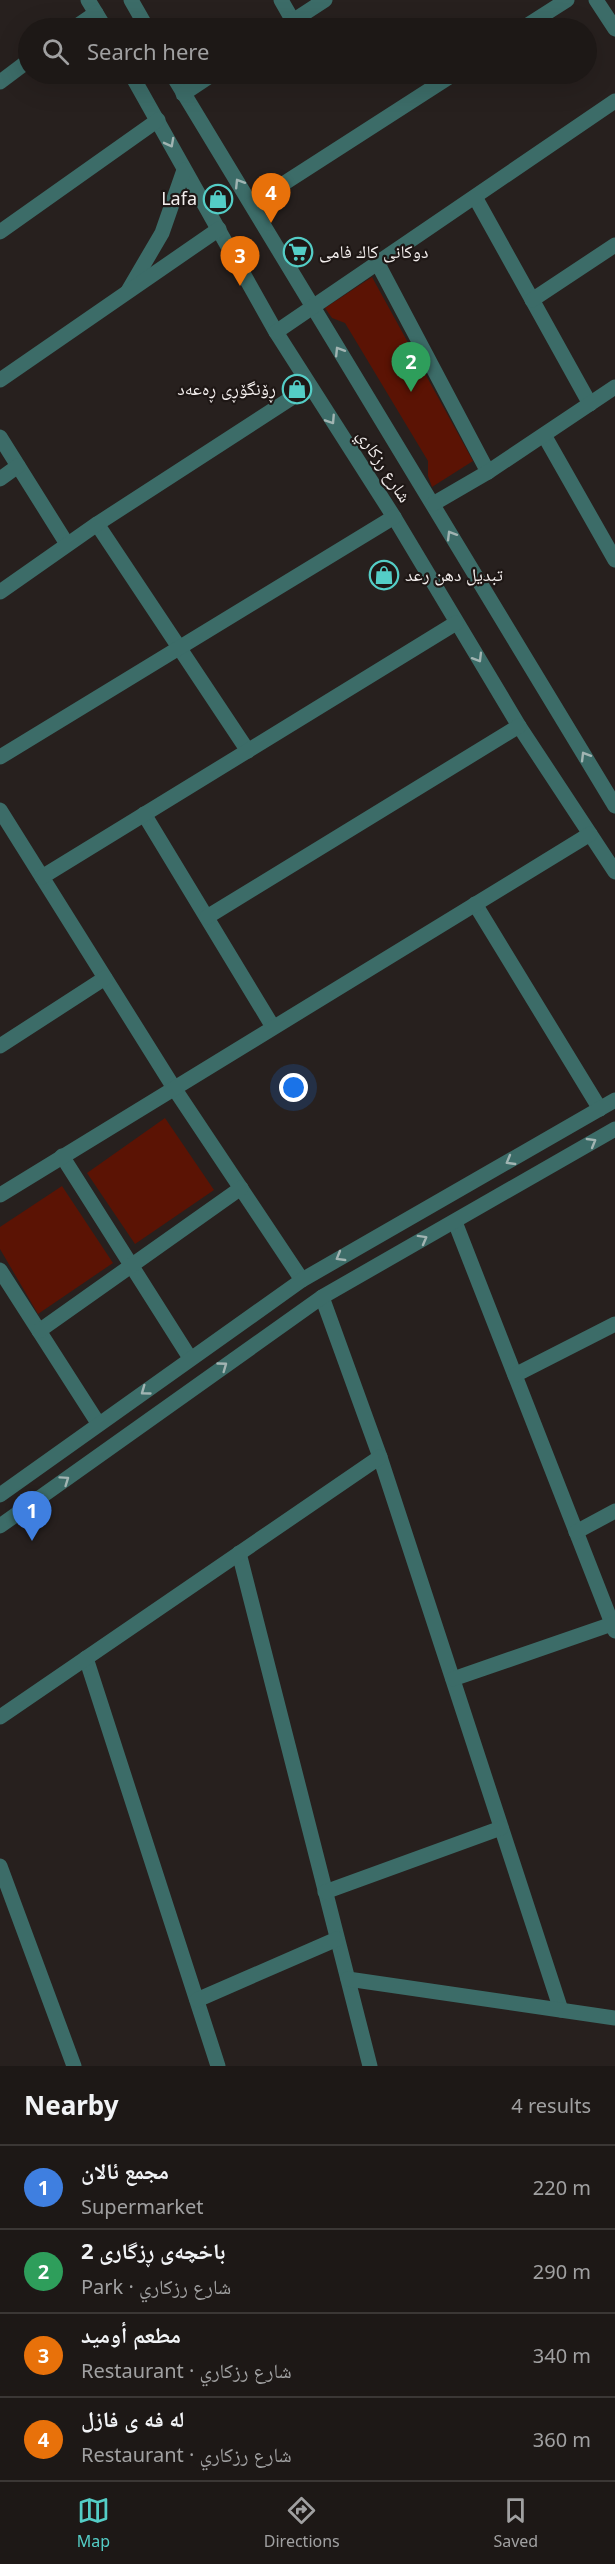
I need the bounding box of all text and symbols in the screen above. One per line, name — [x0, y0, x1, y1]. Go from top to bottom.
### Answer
search box — [18, 18, 597, 84]
icon: search — [39, 35, 72, 68]
text: Search here — [87, 36, 209, 66]
one-way arrow — [163, 136, 174, 147]
pin: 4 — [252, 174, 290, 223]
one-way arrow — [235, 179, 246, 190]
shop icon: Lafa — [202, 183, 234, 215]
place label: Lafa — [161, 186, 197, 210]
pin: 3 — [220, 236, 260, 286]
supermarket icon: دوكانى كاك فامى — [282, 236, 314, 268]
place label: دوكانى كاك فامى — [319, 239, 428, 263]
pin: 2 — [392, 342, 430, 392]
one-way arrow — [334, 347, 346, 357]
shop icon: ڕۆنگۆڕی ڕەعەد — [281, 373, 313, 405]
place label: ڕۆنگۆڕی ڕەعەد — [177, 376, 276, 403]
one-way arrow — [324, 414, 336, 424]
street label: شارع رزكاري — [349, 424, 417, 509]
one-way arrow — [447, 531, 459, 541]
shop icon: تبديل دهن رعد — [368, 559, 400, 591]
place label: تبديل دهن رعد — [405, 562, 503, 586]
one-way arrow — [470, 652, 482, 662]
one-way arrow — [580, 752, 592, 762]
your location — [279, 1073, 308, 1102]
one-way arrow — [586, 1138, 597, 1149]
one-way arrow — [505, 1154, 516, 1165]
one-way arrow — [417, 1235, 427, 1246]
one-way arrow — [336, 1250, 346, 1262]
one-way arrow — [217, 1362, 228, 1373]
one-way arrow — [140, 1384, 151, 1395]
one-way arrow — [59, 1476, 70, 1487]
pin: 1 — [12, 1492, 51, 1541]
text: Nearby — [24, 2087, 119, 2123]
text: 4 results — [511, 2092, 591, 2119]
text: مجمع ئالان — [81, 2155, 169, 2185]
text: 1 — [38, 2174, 49, 2201]
text: 220 m — [533, 2174, 591, 2201]
text: Supermarket — [81, 2193, 204, 2220]
text: باخچەی ڕزگاری 2 — [81, 2235, 225, 2265]
text: 2 — [38, 2258, 49, 2285]
text: 290 m — [533, 2258, 591, 2285]
text: Park · شارع رزكاري — [81, 2273, 231, 2300]
text: مطعم أوميد — [81, 2319, 181, 2349]
text: 3 — [38, 2342, 49, 2369]
text: 340 m — [533, 2342, 591, 2369]
text: Restaurant · شارع رزكاري — [81, 2357, 292, 2384]
text: له فه ى فازل — [81, 2403, 184, 2433]
text: 4 — [38, 2426, 49, 2453]
text: 360 m — [533, 2426, 591, 2453]
text: Restaurant · شارع رزكاري — [81, 2441, 292, 2468]
tab: Map — [77, 2494, 110, 2552]
tab: Directions — [264, 2494, 340, 2552]
tab: Saved — [493, 2494, 538, 2552]

